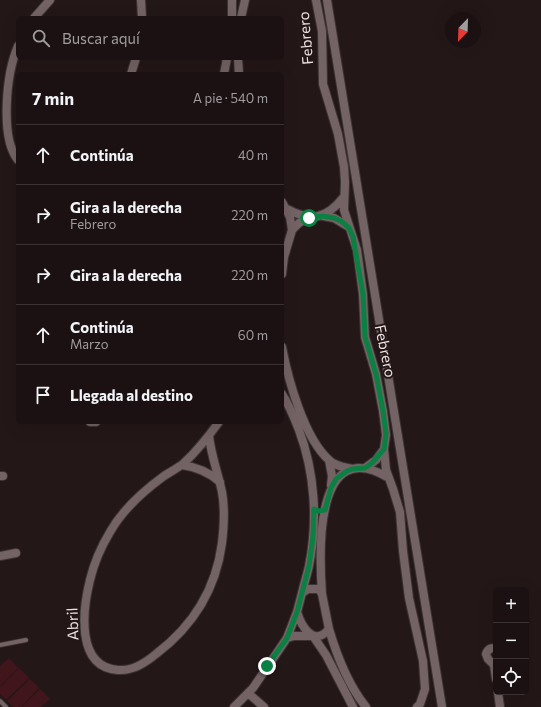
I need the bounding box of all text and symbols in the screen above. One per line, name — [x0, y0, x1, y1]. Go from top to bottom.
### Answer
street label: Febrero — [294, 11, 316, 65]
north arrow — [445, 12, 481, 48]
search box — [16, 16, 284, 60]
icon: search — [30, 27, 52, 49]
text: Buscar aquí — [62, 29, 140, 47]
text: 7 min — [32, 88, 74, 109]
text: A pie · 540 m — [193, 90, 268, 106]
icon: ahead — [32, 144, 54, 166]
text: Continúa — [70, 146, 134, 164]
text: 40 m — [238, 147, 268, 163]
text: Gira a la derecha — [70, 198, 182, 216]
icon: right — [32, 204, 54, 226]
text: 220 m — [231, 207, 268, 223]
route start — [300, 209, 318, 227]
text: Febrero — [70, 216, 116, 232]
icon: right — [32, 264, 54, 286]
text: Gira a la derecha — [70, 266, 182, 284]
text: 220 m — [231, 267, 268, 283]
text: Continúa — [70, 318, 134, 336]
street label: Febrero — [372, 323, 400, 379]
icon: ahead — [32, 324, 54, 346]
text: 60 m — [238, 327, 268, 343]
text: Marzo — [70, 336, 109, 352]
icon: arrive — [32, 384, 54, 406]
text: Llegada al destino — [70, 386, 193, 404]
map controls — [493, 587, 529, 695]
button: + — [493, 587, 529, 623]
street label: Abril — [62, 607, 82, 641]
button: − — [493, 623, 529, 659]
route end — [258, 657, 276, 675]
button: locate — [493, 659, 529, 695]

